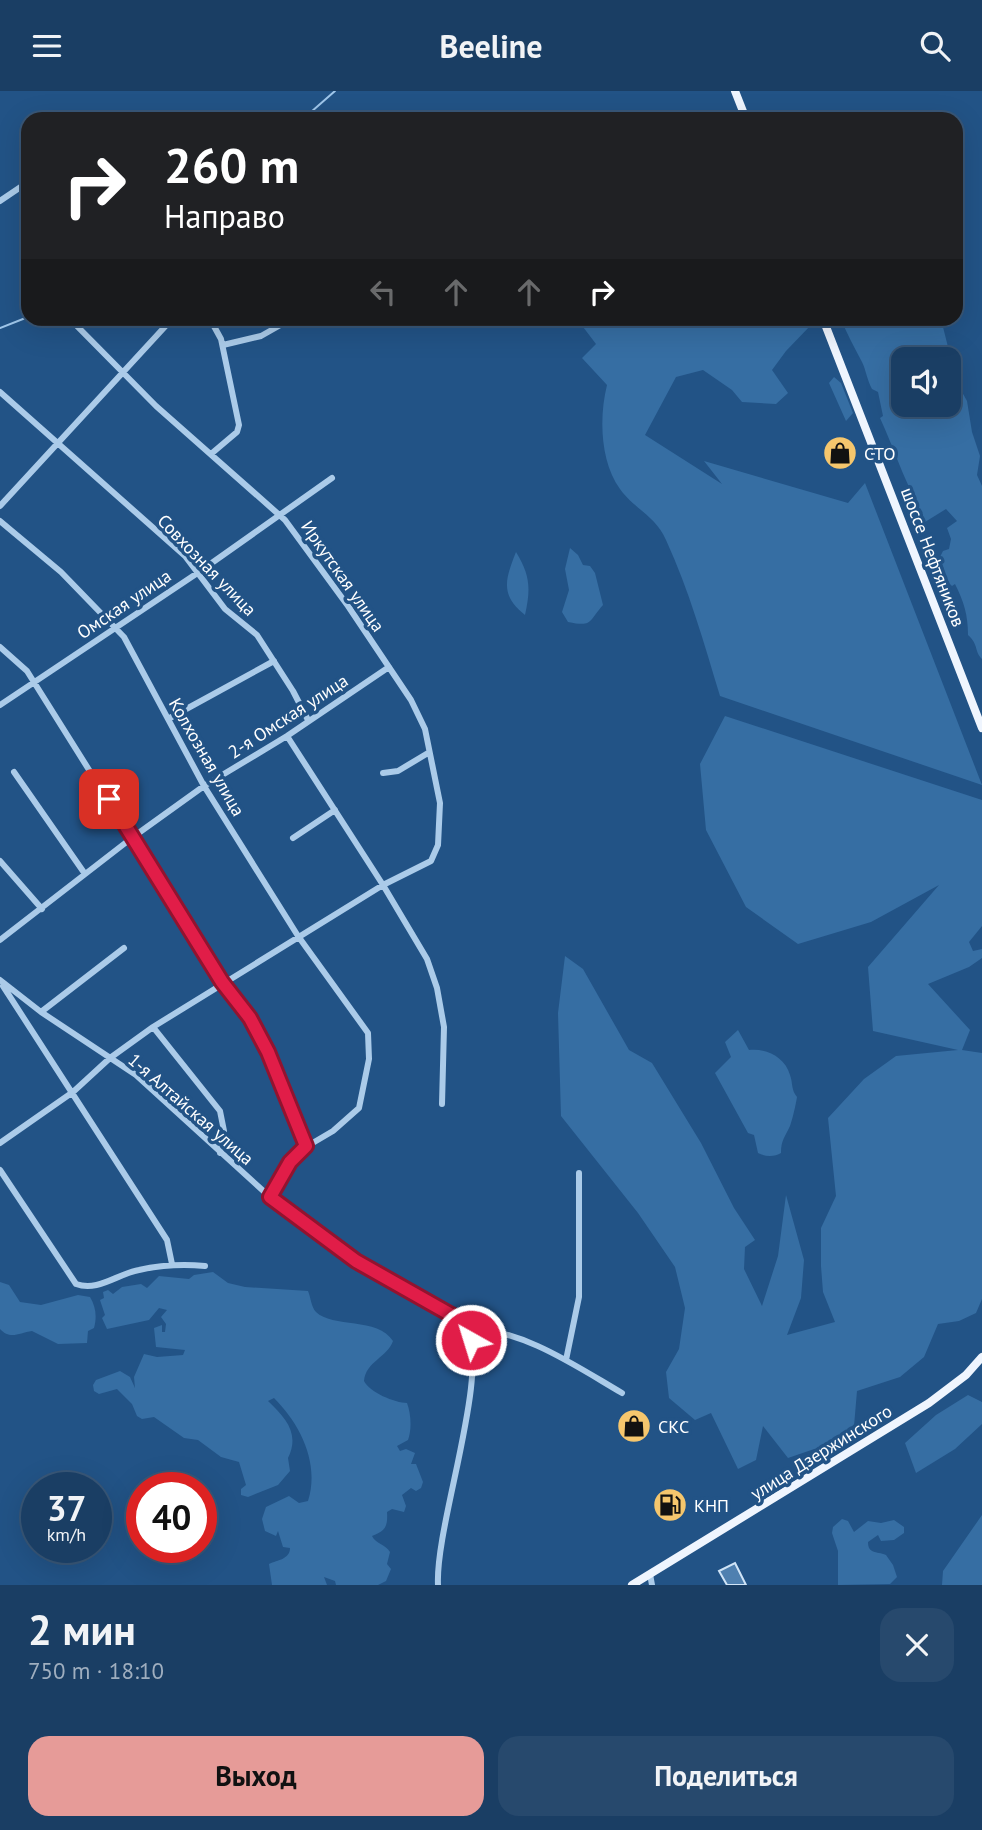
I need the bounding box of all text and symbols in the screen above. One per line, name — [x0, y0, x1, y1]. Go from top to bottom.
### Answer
text: Beeline — [440, 25, 542, 67]
icon: menu — [28, 27, 66, 65]
icon: search — [916, 27, 954, 65]
text: 260 m — [164, 133, 299, 197]
icon: right — [49, 140, 140, 231]
text: Направо — [164, 195, 285, 237]
icon: left — [364, 273, 402, 311]
icon: ahead — [437, 273, 475, 311]
icon: ahead — [510, 273, 548, 311]
icon: right — [583, 273, 621, 311]
map controls — [891, 347, 961, 417]
button: sound — [891, 347, 961, 417]
shop icon: СТО — [821, 434, 859, 472]
place label: СТО — [864, 442, 896, 465]
street label: шоссе Нефтяников — [896, 484, 970, 630]
street label: Совхозная улица — [153, 509, 261, 621]
street label: Иркутская улица — [296, 516, 390, 636]
street label: Омская улица — [72, 564, 176, 644]
street label: 2-я Омская улица — [224, 669, 352, 763]
street label: Колхозная улица — [164, 694, 250, 820]
pin — [79, 769, 139, 829]
icon: arrive — [90, 780, 128, 818]
street label: 1-я Алтайская улица — [123, 1048, 259, 1170]
position arrow — [434, 1303, 508, 1377]
street label: улица Дзержинского — [746, 1399, 896, 1505]
shop icon: СКС — [615, 1407, 653, 1445]
place label: СКС — [658, 1415, 689, 1438]
speed limit sign: 40 — [126, 1472, 217, 1563]
text: 37 — [47, 1485, 86, 1531]
fuel station icon: КНП — [651, 1486, 689, 1524]
place label: КНП — [694, 1494, 729, 1517]
text: km/h — [47, 1523, 86, 1546]
text: 2 мин — [28, 1602, 136, 1657]
button: close — [880, 1608, 954, 1682]
text: 750 m · 18:10 — [28, 1656, 164, 1685]
button: Выход — [28, 1736, 484, 1816]
button: Поделиться — [498, 1736, 954, 1816]

